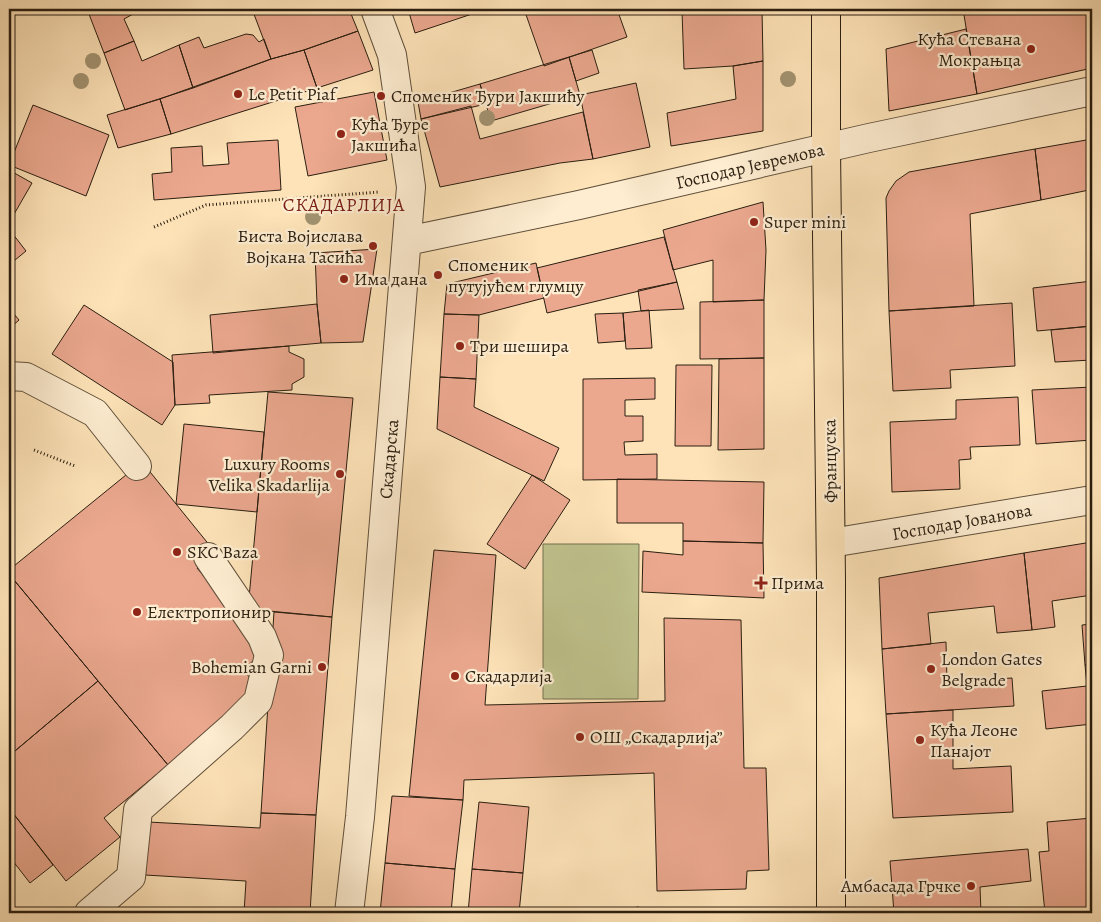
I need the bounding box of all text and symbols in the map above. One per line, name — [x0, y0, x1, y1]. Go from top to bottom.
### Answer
place label: Кућа Стевана Мокрањца — [917, 27, 1022, 72]
marker: Кућа Стевана Мокрањца — [1025, 43, 1037, 55]
place label: Le Petit Piaf — [248, 82, 339, 106]
place label: Споменик Ђури Јакшићу — [391, 84, 585, 108]
marker: Le Petit Piaf — [232, 88, 244, 100]
marker: Споменик Ђури Јакшићу — [375, 90, 387, 102]
place label: Кућа Ђуре Јакшића — [351, 112, 429, 157]
marker: Кућа Ђуре Јакшића — [335, 128, 347, 140]
street label: Господар Јевремова — [673, 137, 827, 195]
district label: СКАДАРЛИЈА — [283, 192, 405, 218]
place label: Super mini — [764, 210, 846, 234]
marker: Super mini — [748, 216, 760, 228]
place label: Биста Војислава Војкана Тасића — [237, 224, 364, 269]
marker: Биста Војислава Војкана Тасића — [367, 240, 379, 252]
place label: Споменик путујућем глумцу — [448, 253, 584, 298]
place label: Има дана — [354, 267, 428, 291]
marker: Споменик путујућем глумцу — [432, 269, 444, 281]
marker: Има дана — [338, 273, 350, 285]
place label: Три шешира — [470, 334, 570, 358]
marker: Три шешира — [454, 340, 466, 352]
street label: Скадарска — [374, 417, 404, 500]
street label: Француска — [817, 418, 843, 503]
place label: Luxury Rooms Velika Skadarlija — [208, 452, 331, 497]
marker: Luxury Rooms Velika Skadarlija — [334, 468, 346, 480]
street label: Господар Јованова — [890, 498, 1034, 546]
place label: SKC Baza — [187, 540, 259, 564]
marker: SKC Baza — [171, 546, 183, 558]
place label: Прима — [771, 571, 825, 595]
marker: Прима — [755, 577, 767, 589]
place label: Електропионир — [147, 600, 271, 624]
marker: Електропионир — [131, 606, 143, 618]
place label: London Gates Belgrade — [941, 647, 1042, 692]
place label: Bohemian Garni — [191, 655, 312, 679]
marker: Bohemian Garni — [316, 661, 328, 673]
marker: London Gates Belgrade — [925, 663, 937, 675]
place label: Скадарлија — [465, 664, 553, 688]
marker: Скадарлија — [449, 670, 461, 682]
place label: Кућа Леоне Панајот — [930, 718, 1018, 763]
place label: ОШ „Скадарлија” — [590, 725, 723, 749]
marker: ОШ „Скадарлија” — [574, 731, 586, 743]
marker: Кућа Леоне Панајот — [914, 734, 926, 746]
place label: Амбасада Грчке — [840, 874, 961, 898]
marker: Амбасада Грчке — [965, 880, 977, 892]

